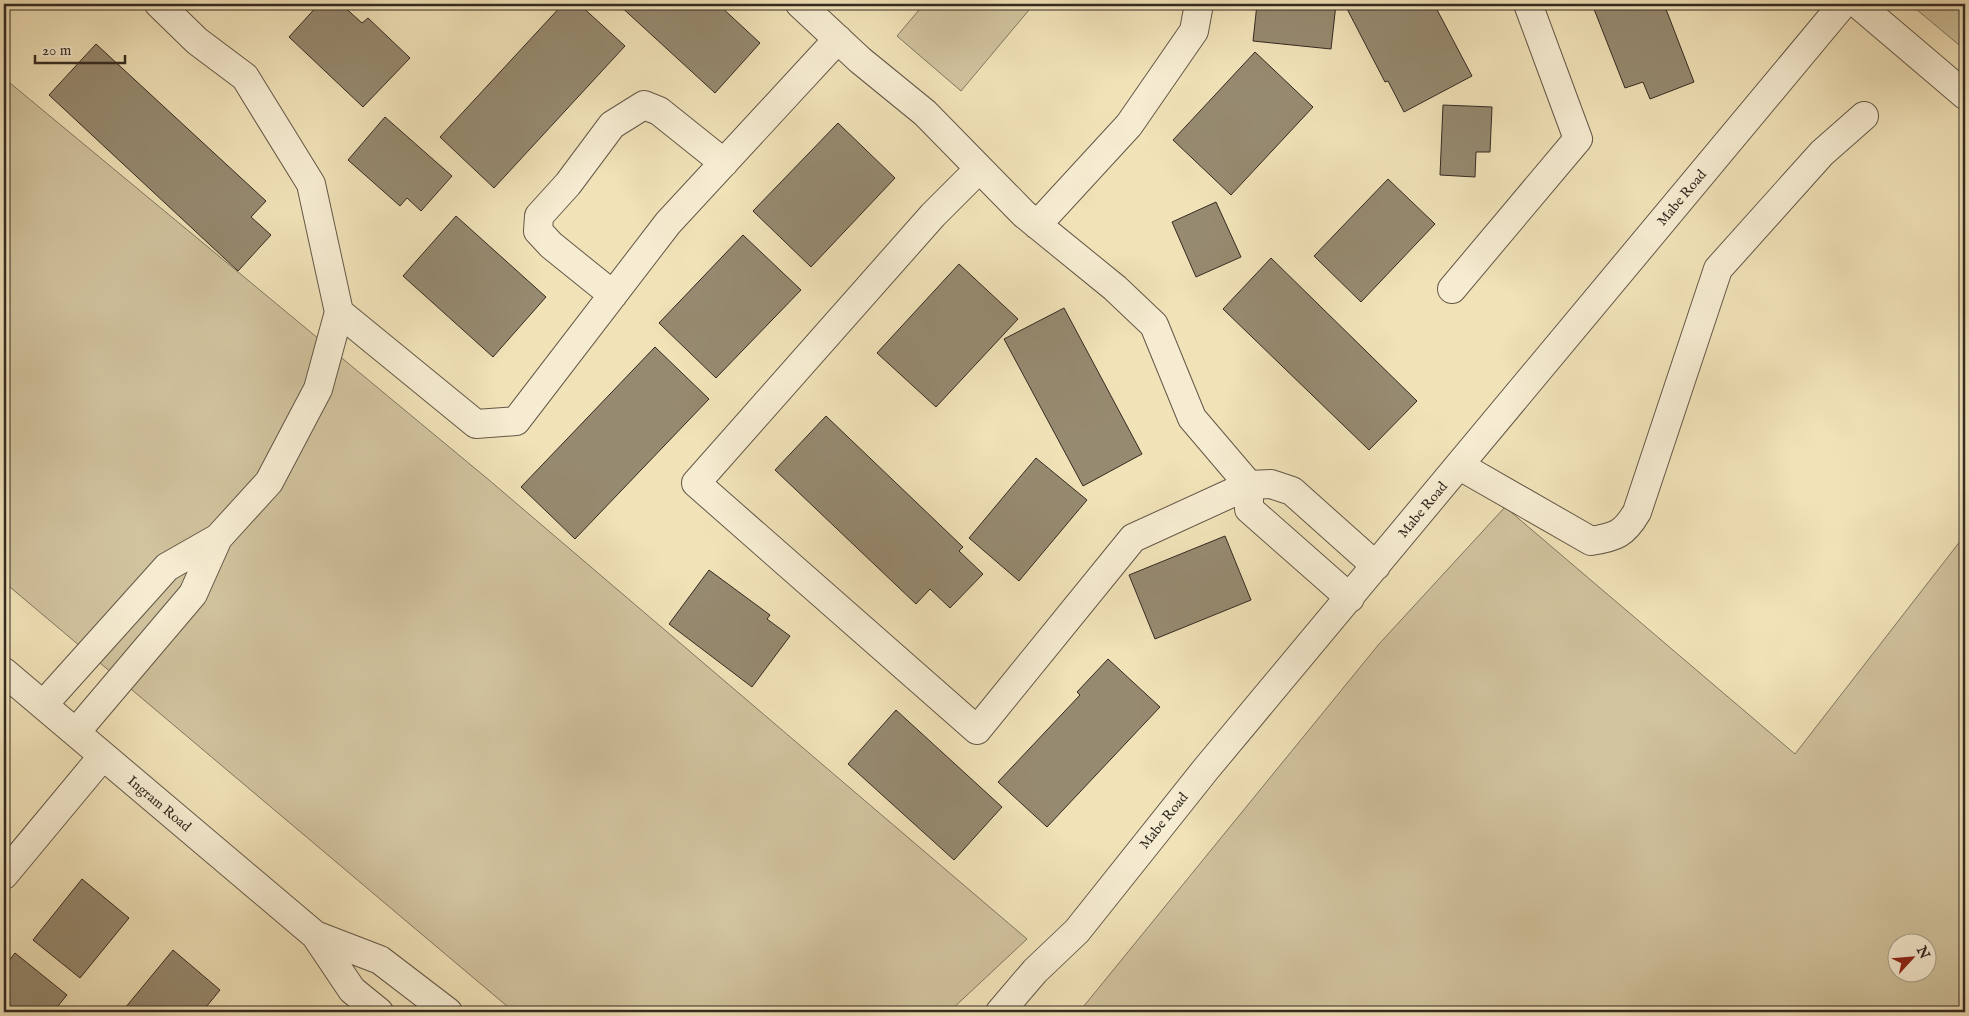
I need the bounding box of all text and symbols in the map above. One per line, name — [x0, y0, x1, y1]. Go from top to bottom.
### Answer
scale bar — [35, 32, 125, 64]
text: 20 m — [42, 41, 72, 60]
street label: Mabe Road — [1653, 166, 1711, 230]
street label: Mabe Road — [1394, 478, 1452, 542]
street label: Ingram Road — [123, 772, 195, 836]
street label: Mabe Road — [1136, 789, 1193, 853]
north arrow — [1886, 934, 1936, 984]
text: N — [1912, 942, 1934, 962]

